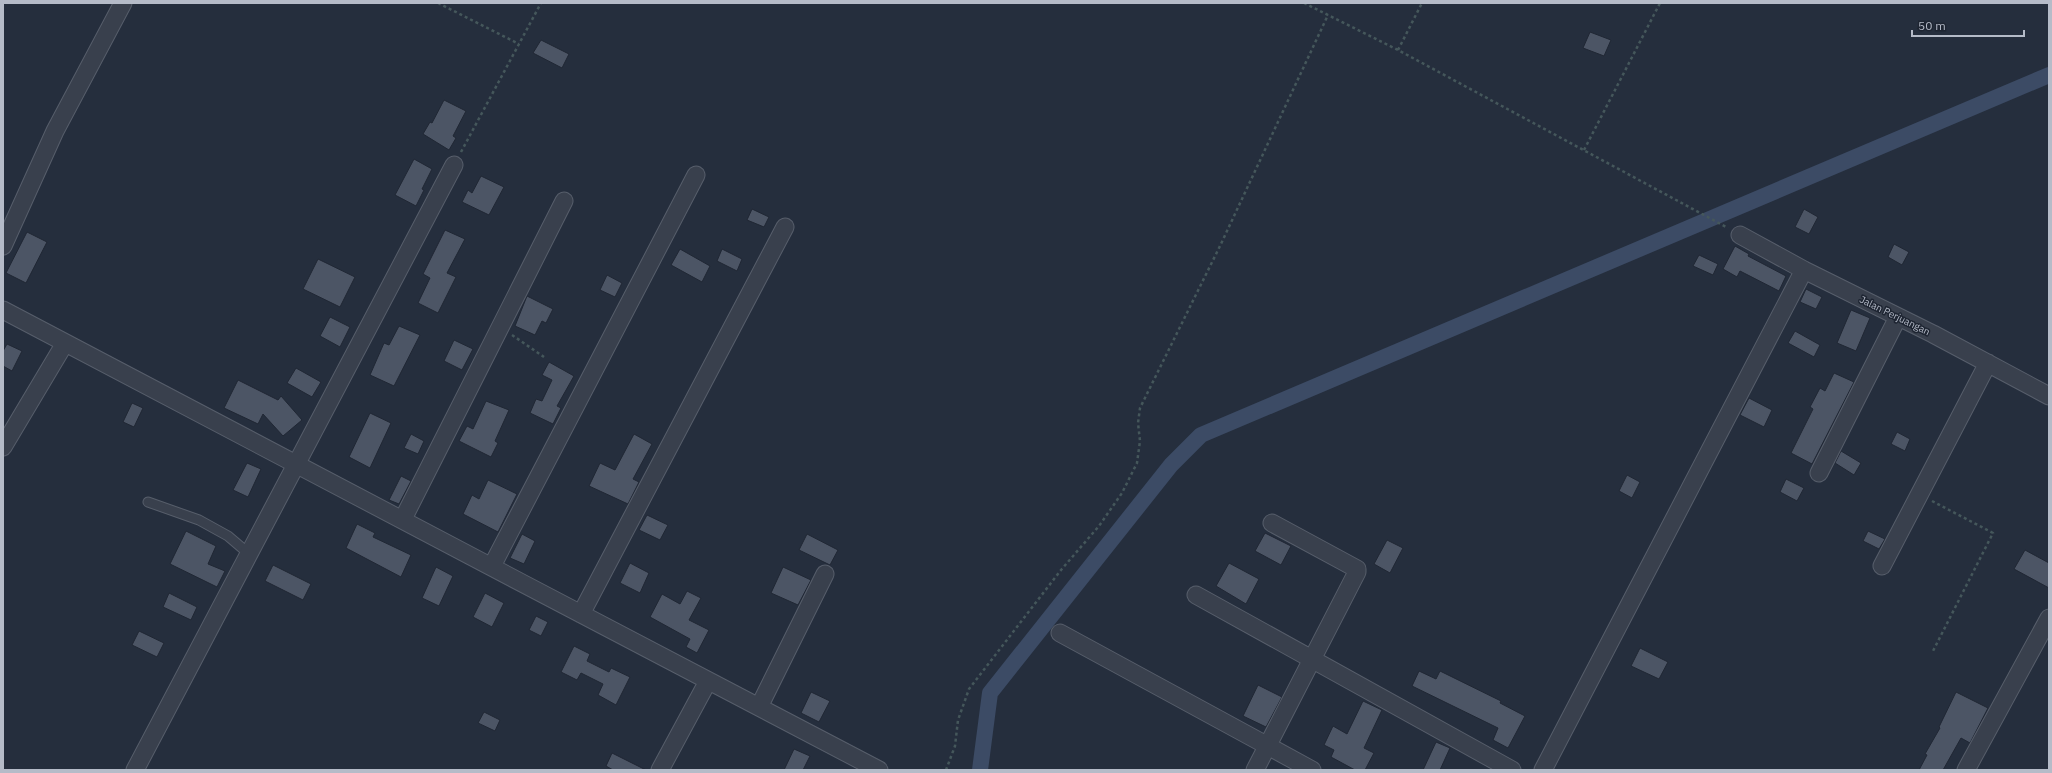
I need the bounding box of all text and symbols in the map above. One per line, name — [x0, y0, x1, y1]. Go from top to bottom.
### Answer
scale bar — [1912, 12, 2024, 38]
text: 50 m — [1918, 18, 1946, 33]
street label: Jalan Perjuangan — [1857, 293, 1932, 338]

